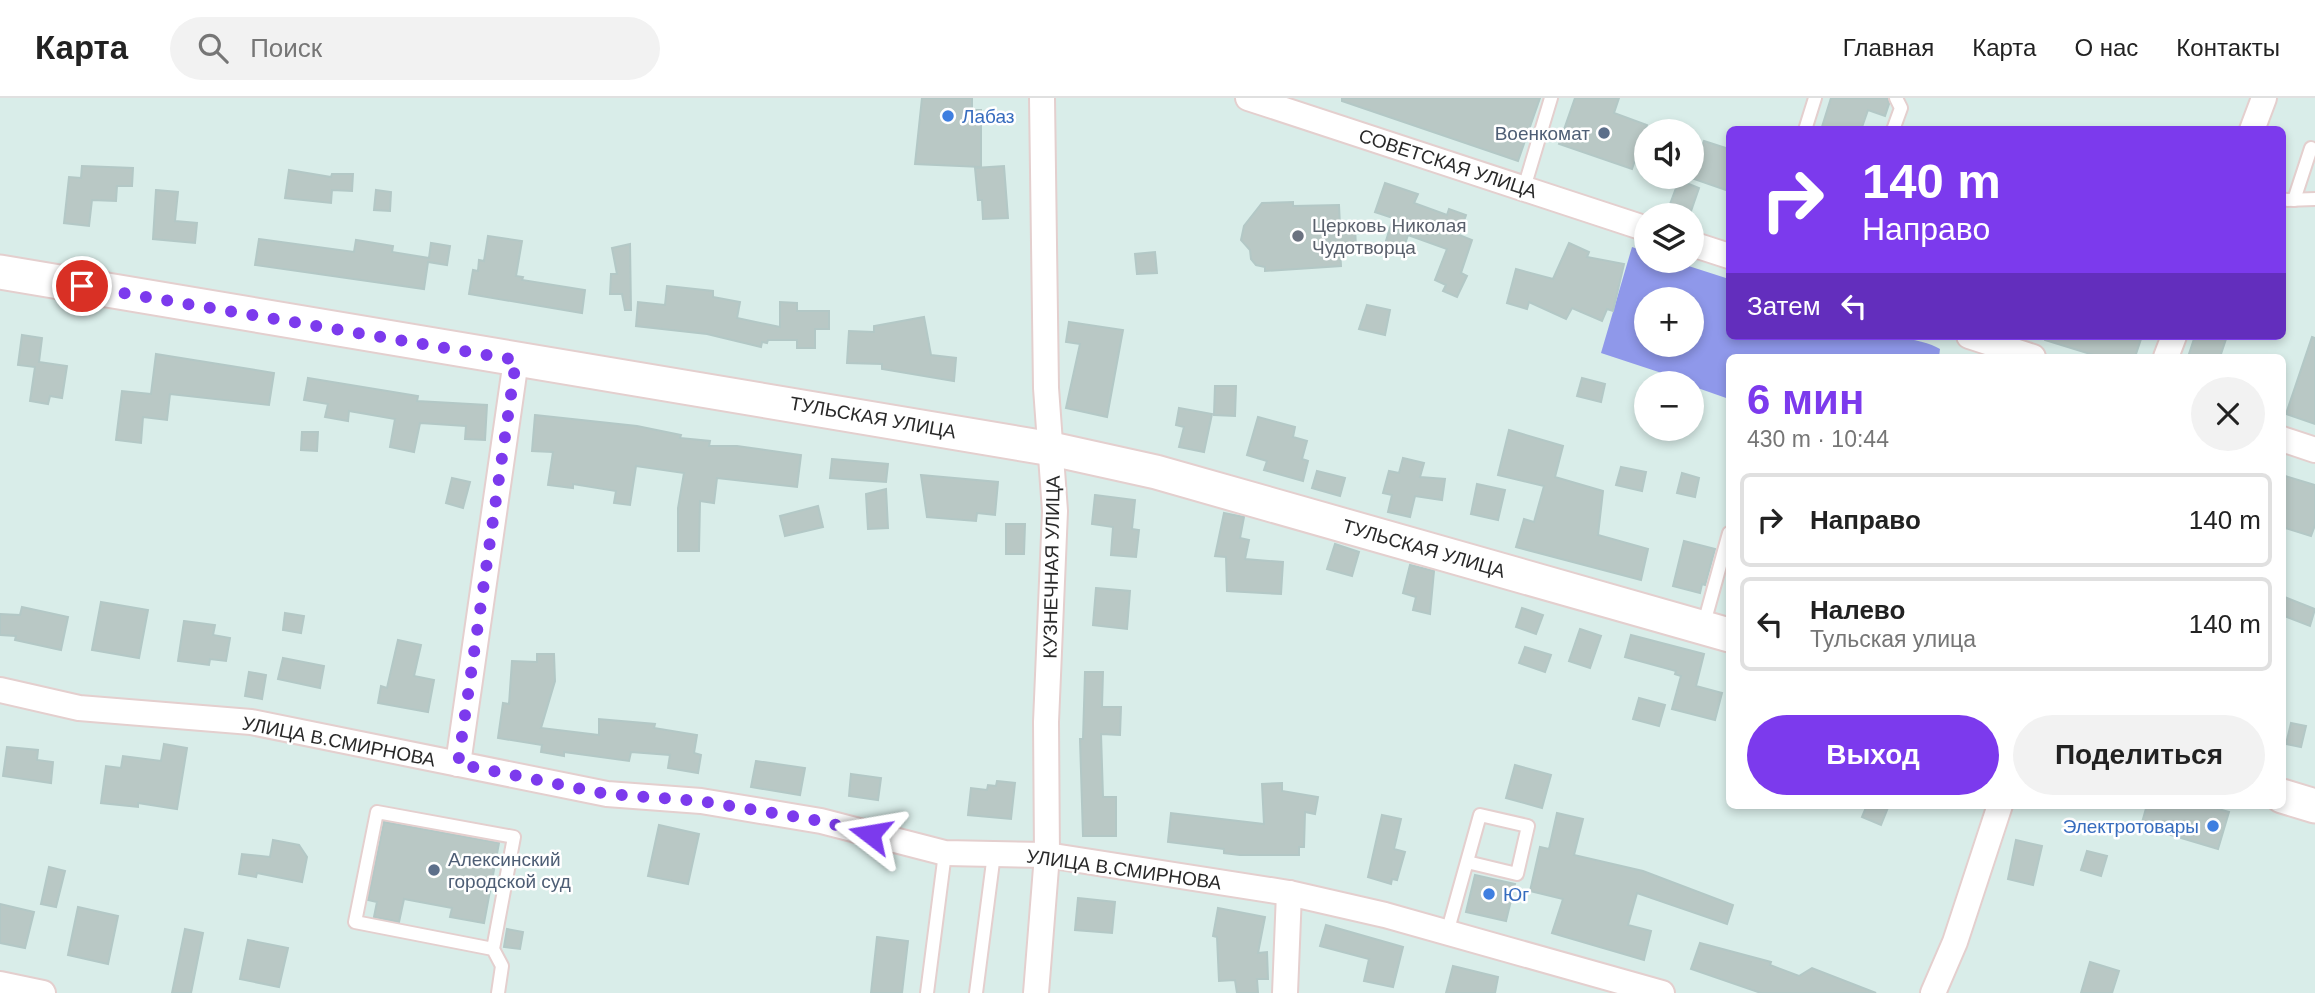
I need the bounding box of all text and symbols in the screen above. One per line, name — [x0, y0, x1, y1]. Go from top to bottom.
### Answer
search box — [170, 17, 660, 80]
text: Карта — [35, 29, 128, 66]
icon: search — [194, 29, 232, 67]
text: Поиск — [250, 33, 322, 63]
text: Главная — [1843, 34, 1934, 61]
text: Карта — [1972, 34, 2036, 61]
text: О нас — [2074, 34, 2138, 61]
text: Контакты — [2176, 34, 2280, 61]
place label: Лабаз — [962, 106, 1015, 127]
marker: Лабаз — [940, 108, 956, 124]
map controls — [1634, 119, 1704, 441]
button: sound — [1634, 119, 1704, 189]
place label: Военкомат — [1495, 123, 1590, 144]
street label: СОВЕТСКАЯ УЛИЦА — [1356, 125, 1540, 202]
marker: Военкомат — [1596, 125, 1612, 141]
icon: right — [1747, 154, 1838, 245]
text: 140 m — [1862, 154, 2001, 208]
button: layers — [1634, 203, 1704, 273]
text: Направо — [1862, 211, 1990, 247]
place label: Церковь Николая Чудотворца — [1312, 215, 1467, 258]
marker: Церковь Николая Чудотворца — [1290, 228, 1306, 244]
pin — [52, 256, 112, 316]
icon: arrive — [63, 267, 101, 305]
button: + — [1634, 287, 1704, 357]
icon: left — [1835, 287, 1873, 325]
text: Затем — [1747, 291, 1821, 321]
button: − — [1634, 371, 1704, 441]
text: 6 мин — [1747, 376, 1864, 423]
button: close — [2191, 377, 2265, 451]
street label: ТУЛЬСКАЯ УЛИЦА — [788, 393, 958, 443]
text: 430 m · 10:44 — [1747, 426, 1889, 452]
street label: КУЗНЕЧНАЯ УЛИЦА — [1039, 475, 1064, 659]
icon: right — [1751, 501, 1789, 539]
text: Направо — [1810, 505, 1921, 535]
text: 140 m — [2189, 505, 2261, 535]
street label: ТУЛЬСКАЯ УЛИЦА — [1340, 515, 1508, 582]
text: Налево — [1810, 595, 1905, 625]
icon: left — [1751, 605, 1789, 643]
text: 140 m — [2189, 609, 2261, 639]
text: Тульская улица — [1810, 626, 1976, 652]
street label: УЛИЦА В.СМИРНОВА — [241, 712, 438, 771]
button: Выход — [1747, 715, 1999, 795]
button: Поделиться — [2013, 715, 2265, 795]
position arrow — [833, 797, 907, 871]
place label: Электротовары — [2063, 816, 2199, 837]
marker: Электротовары — [2205, 818, 2221, 834]
street label: УЛИЦА В.СМИРНОВА — [1025, 845, 1223, 894]
place label: Алексинский городской суд — [448, 849, 571, 892]
marker: Алексинский городской суд — [426, 862, 442, 878]
place label: Юг — [1503, 884, 1529, 905]
marker: Юг — [1481, 886, 1497, 902]

